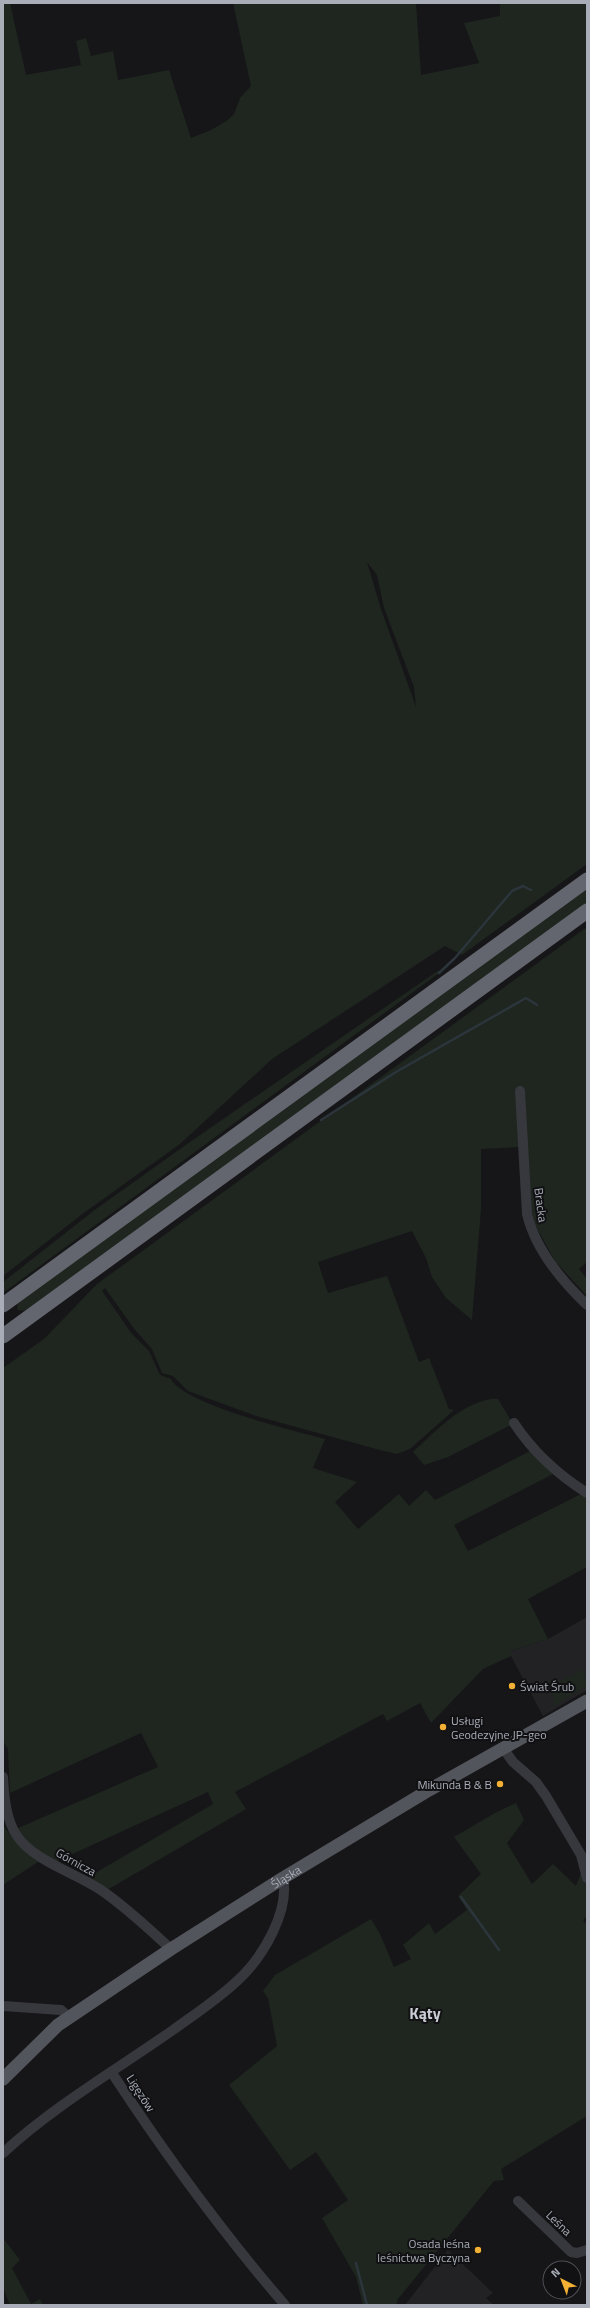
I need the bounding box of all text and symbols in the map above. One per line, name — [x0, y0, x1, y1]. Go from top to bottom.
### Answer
street label: Bracka — [529, 1187, 553, 1223]
place label: Świat Śrub — [520, 1677, 574, 1696]
marker: Świat Śrub — [507, 1681, 517, 1691]
place label: Usługi Geodezyjne JP-geo — [451, 1711, 547, 1744]
marker: Usługi Geodezyjne JP-geo — [438, 1722, 448, 1732]
place label: Mikunda B & B — [417, 1775, 492, 1794]
marker: Mikunda B & B — [495, 1779, 505, 1789]
street label: Górnicza — [52, 1843, 100, 1881]
street label: Śląska — [267, 1860, 305, 1893]
district label: Kąty — [409, 2001, 441, 2025]
street label: Ligęzów — [122, 2070, 160, 2116]
street label: Leśna — [542, 2206, 576, 2240]
place label: Osada leśna leśnictwa Byczyna — [377, 2234, 470, 2267]
marker: Osada leśna leśnictwa Byczyna — [473, 2245, 483, 2255]
north arrow — [542, 2260, 582, 2300]
text: N — [547, 2264, 563, 2281]

